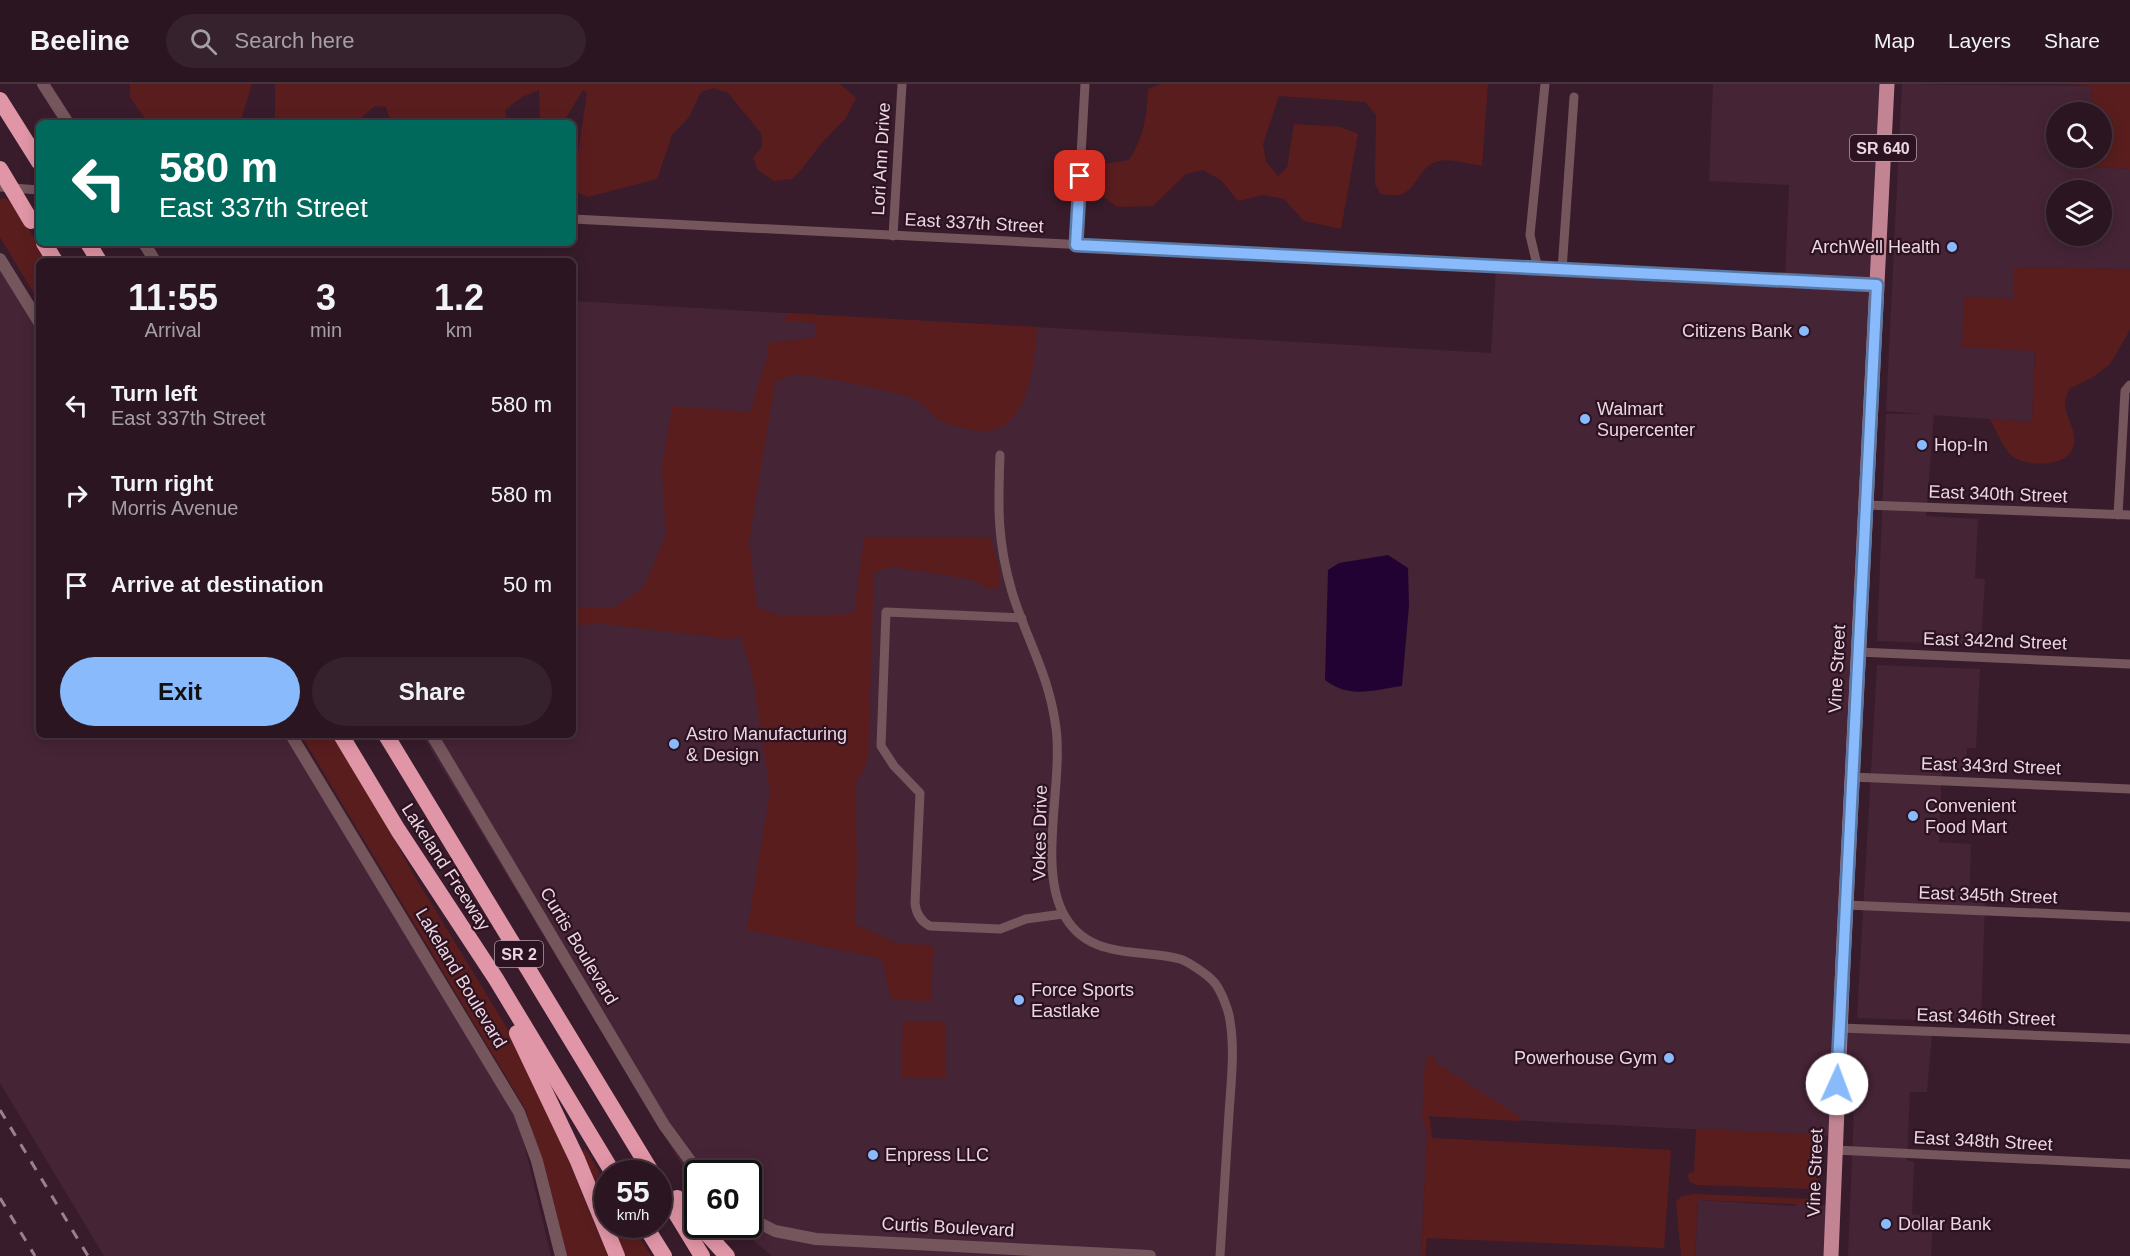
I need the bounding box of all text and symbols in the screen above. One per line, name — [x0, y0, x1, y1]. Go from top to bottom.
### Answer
search box — [166, 14, 586, 68]
text: Beeline — [30, 25, 130, 56]
icon: search — [187, 25, 220, 58]
text: Search here — [235, 28, 354, 53]
text: Map — [1874, 29, 1915, 52]
text: Layers — [1948, 29, 2011, 52]
text: Share — [2044, 29, 2100, 52]
street label: Lori Ann Drive — [868, 102, 894, 216]
map controls — [2046, 102, 2112, 246]
button: search — [2046, 102, 2112, 168]
road number: SR 640 — [1850, 135, 1916, 161]
icon: left — [60, 144, 138, 222]
text: 580 m — [159, 144, 278, 191]
pin — [1054, 150, 1105, 201]
icon: arrive — [1063, 159, 1096, 192]
button: layers — [2046, 180, 2112, 246]
text: East 337th Street — [159, 193, 368, 223]
street label: East 337th Street — [904, 209, 1044, 237]
place label: ArchWell Health — [1811, 237, 1940, 257]
marker: ArchWell Health — [1945, 240, 1959, 254]
text: 11:55 — [128, 277, 218, 318]
text: 3 — [316, 277, 336, 318]
text: 1.2 — [434, 277, 484, 318]
text: Arrival — [145, 319, 201, 341]
text: min — [310, 319, 342, 341]
text: km — [446, 319, 472, 341]
place label: Citizens Bank — [1682, 321, 1793, 341]
marker: Citizens Bank — [1797, 324, 1811, 338]
text: Turn left — [111, 381, 197, 406]
icon: left — [60, 389, 93, 422]
text: 580 m — [491, 392, 552, 417]
place label: Walmart Supercenter — [1597, 399, 1695, 440]
text: East 337th Street — [111, 407, 266, 429]
marker: Walmart Supercenter — [1578, 412, 1592, 426]
place label: Hop-In — [1934, 435, 1988, 455]
marker: Hop-In — [1915, 438, 1929, 452]
text: Turn right — [111, 471, 213, 496]
icon: right — [60, 479, 93, 512]
text: 580 m — [491, 482, 552, 507]
street label: East 340th Street — [1928, 482, 2068, 506]
text: Morris Avenue — [111, 497, 238, 519]
icon: arrive — [60, 569, 93, 602]
text: Arrive at destination — [111, 572, 324, 597]
text: 50 m — [503, 572, 552, 597]
street label: Vine Street — [1825, 624, 1849, 714]
street label: East 342nd Street — [1923, 628, 2067, 654]
button: Exit — [60, 657, 300, 726]
button: Share — [312, 657, 552, 726]
place label: Astro Manufacturing & Design — [686, 724, 847, 765]
marker: Astro Manufacturing & Design — [667, 737, 681, 751]
street label: East 343rd Street — [1921, 754, 2061, 778]
street label: Vokes Drive — [1029, 785, 1051, 881]
place label: Convenient Food Mart — [1925, 796, 2016, 837]
street label: Lakeland Freeway — [398, 800, 494, 934]
marker: Convenient Food Mart — [1906, 809, 1920, 823]
street label: East 345th Street — [1918, 883, 2058, 907]
street label: Curtis Boulevard — [536, 884, 622, 1008]
street label: Lakeland Boulevard — [411, 905, 511, 1051]
road number: SR 2 — [495, 941, 543, 967]
place label: Force Sports Eastlake — [1031, 980, 1134, 1021]
marker: Force Sports Eastlake — [1012, 993, 1026, 1007]
street label: East 346th Street — [1916, 1005, 2056, 1029]
place label: Powerhouse Gym — [1514, 1048, 1657, 1068]
marker: Powerhouse Gym — [1662, 1051, 1676, 1065]
position arrow — [1805, 1052, 1869, 1116]
street label: East 348th Street — [1913, 1127, 2053, 1155]
street label: Vine Street — [1803, 1128, 1827, 1218]
place label: Enpress LLC — [885, 1145, 989, 1165]
marker: Enpress LLC — [866, 1148, 880, 1162]
speed limit sign: 60 — [684, 1160, 762, 1238]
text: 55 — [616, 1175, 650, 1208]
text: km/h — [617, 1206, 649, 1223]
street label: Curtis Boulevard — [881, 1214, 1015, 1240]
place label: Dollar Bank — [1898, 1214, 1992, 1234]
marker: Dollar Bank — [1879, 1217, 1893, 1231]

